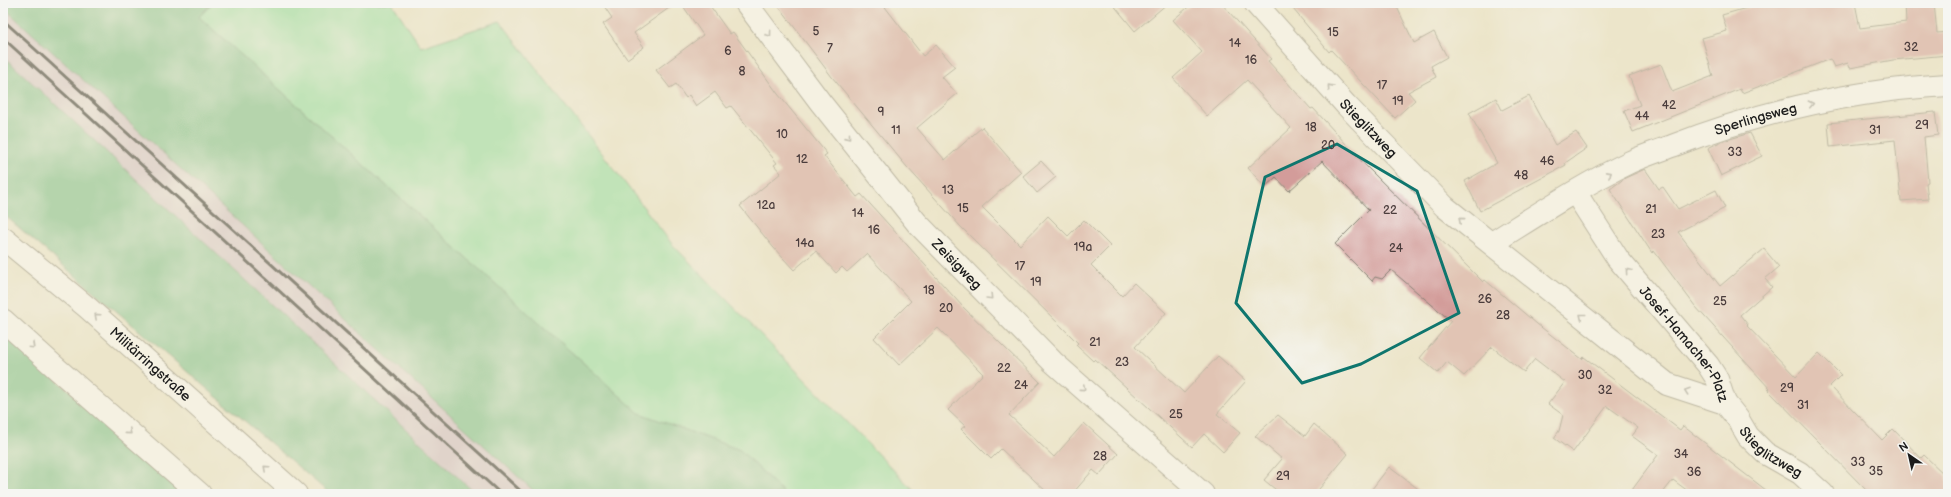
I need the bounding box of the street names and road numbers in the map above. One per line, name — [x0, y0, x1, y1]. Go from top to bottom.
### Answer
street label: Stieglitzweg — [1336, 95, 1401, 161]
street label: Sperlingsweg — [1712, 99, 1798, 139]
street label: Zeisigweg — [928, 234, 986, 293]
street label: Josef-Hamacher-Platz — [1636, 282, 1733, 404]
street label: Militärringstraße — [106, 323, 195, 405]
street label: Stieglitzweg — [1736, 423, 1806, 481]

